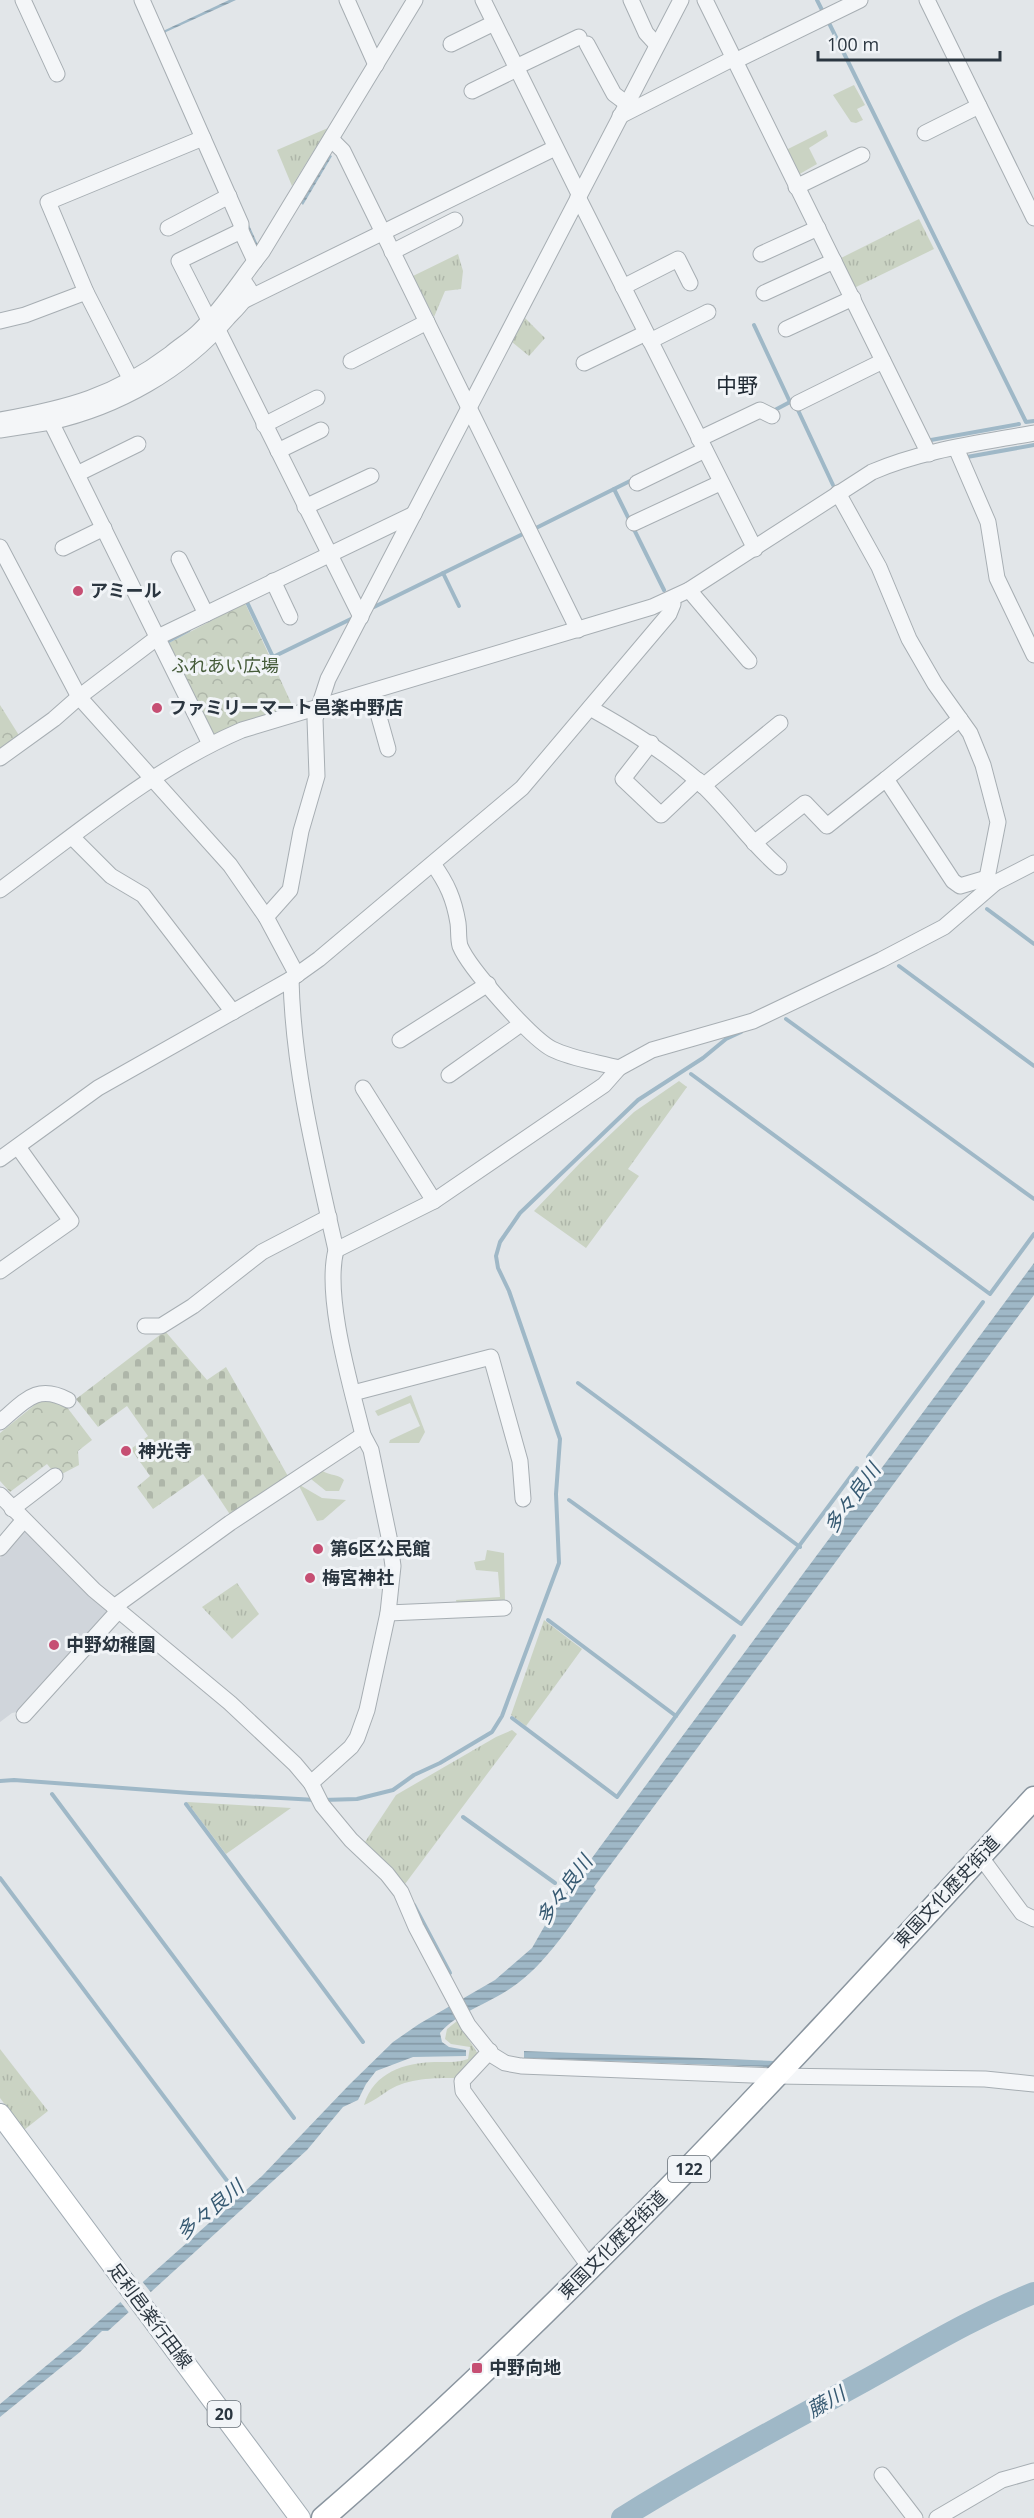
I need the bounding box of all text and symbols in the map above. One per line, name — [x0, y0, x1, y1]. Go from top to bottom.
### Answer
scale bar — [818, 24, 1000, 62]
text: 100 m — [827, 32, 879, 56]
district label: 中野 — [716, 371, 758, 399]
place label: アミール — [90, 578, 162, 602]
marker: アミール — [71, 584, 85, 598]
park label: ふれあい広場 — [171, 653, 279, 677]
place label: ファミリーマート邑楽中野店 — [169, 695, 403, 719]
marker: ファミリーマート邑楽中野店 — [150, 701, 164, 715]
place label: 神光寺 — [138, 1438, 192, 1462]
marker: 神光寺 — [119, 1444, 133, 1458]
water label: 多々良川 — [817, 1456, 887, 1538]
place label: 第6区公民館 — [330, 1536, 430, 1560]
marker: 第6区公民館 — [311, 1542, 325, 1556]
place label: 梅宮神社 — [322, 1565, 394, 1589]
marker: 梅宮神社 — [303, 1571, 317, 1585]
place label: 中野幼稚園 — [66, 1632, 156, 1656]
marker: 中野幼稚園 — [47, 1638, 61, 1652]
street label: 東国文化歴史街道 — [888, 1830, 1004, 1952]
water label: 多々良川 — [529, 1848, 599, 1930]
road number: 122 — [668, 2156, 710, 2182]
water label: 多々良川 — [170, 2172, 251, 2246]
street label: 東国文化歴史街道 — [553, 2185, 672, 2304]
street label: 足利邑楽行田線 — [103, 2258, 198, 2373]
place label: 中野向地 — [489, 2355, 561, 2379]
marker: 中野向地 — [470, 2361, 484, 2375]
water label: 藤川 — [802, 2379, 852, 2423]
road number: 20 — [208, 2401, 240, 2427]

